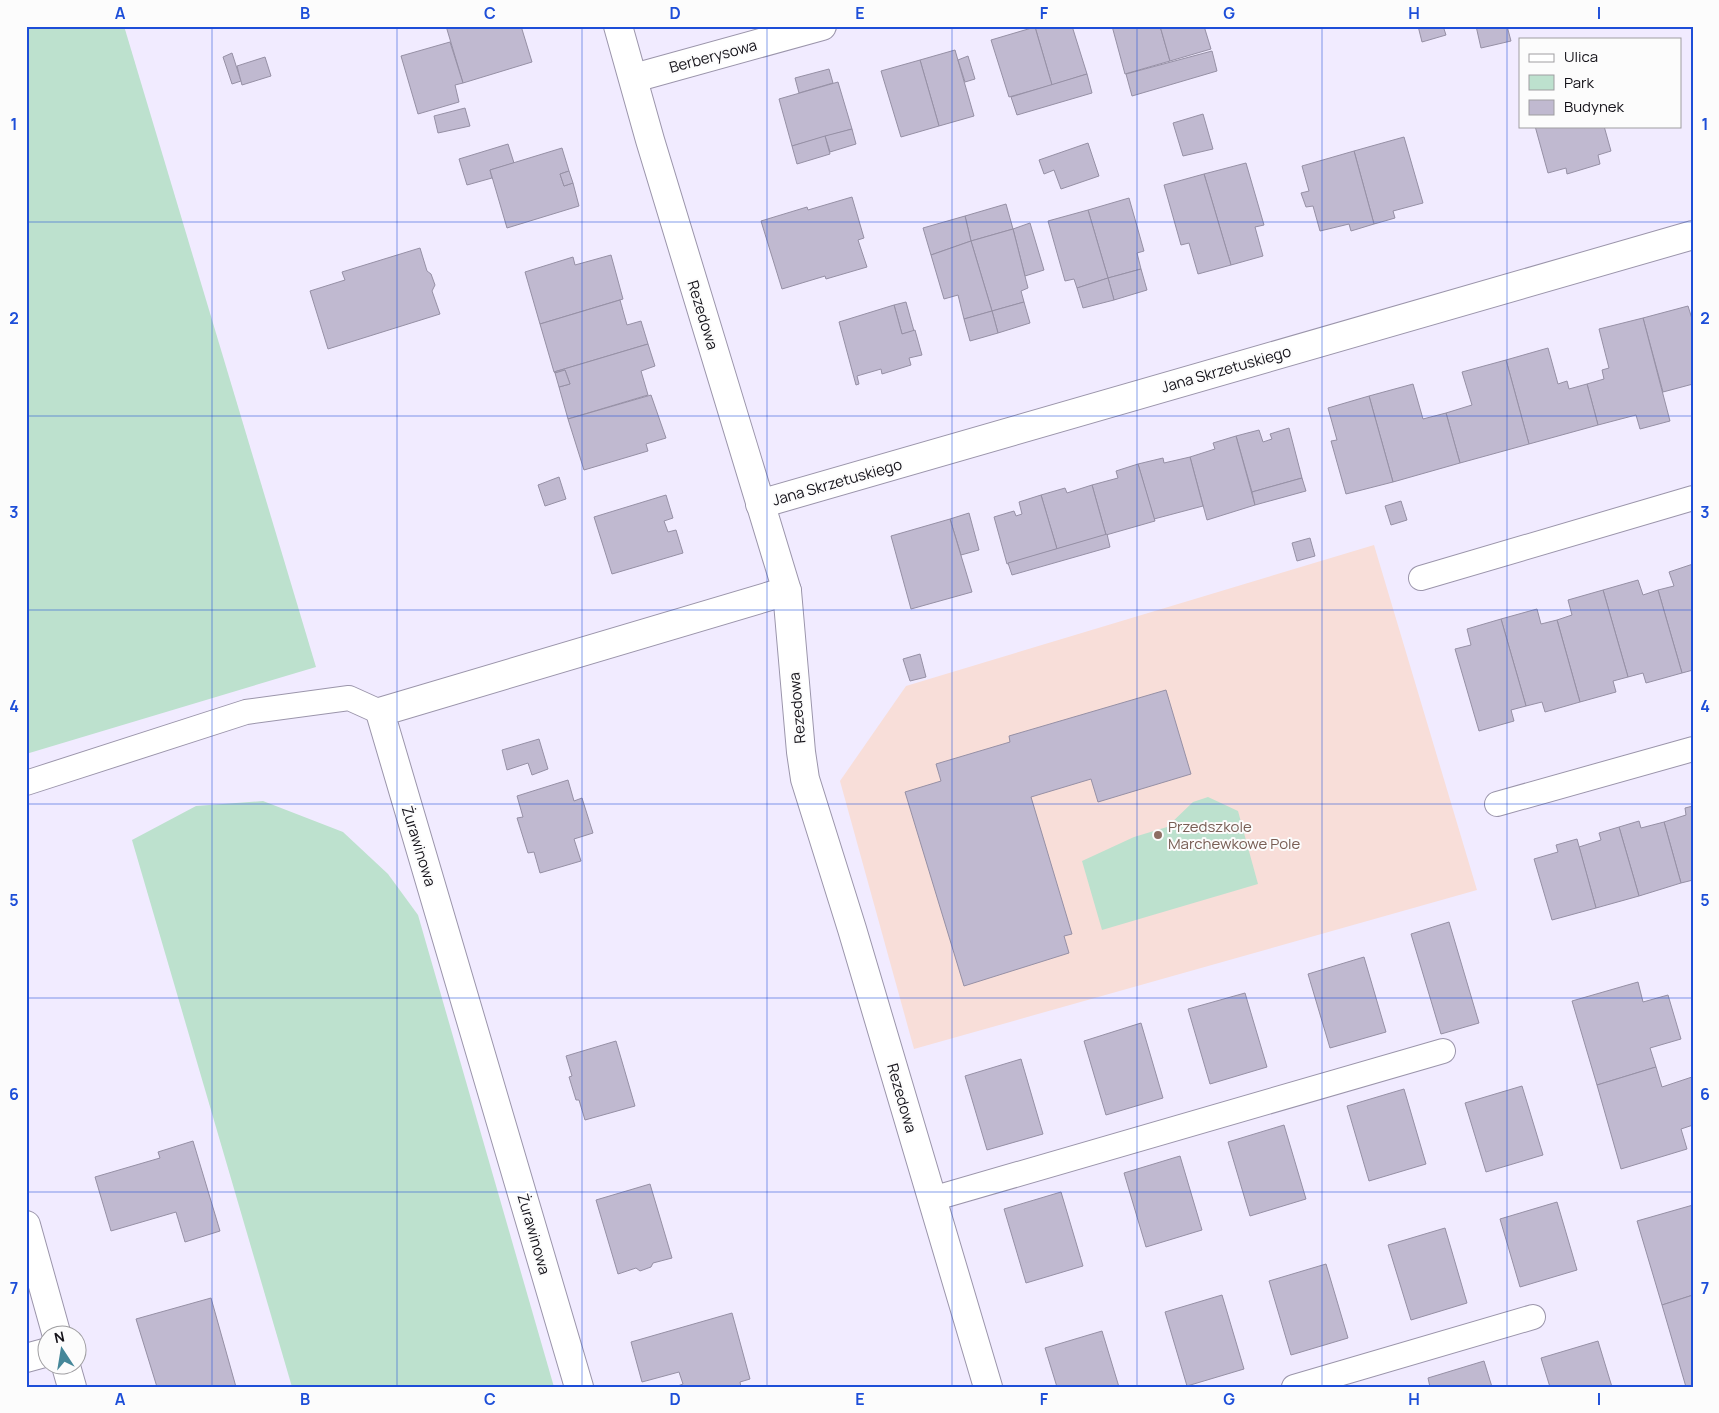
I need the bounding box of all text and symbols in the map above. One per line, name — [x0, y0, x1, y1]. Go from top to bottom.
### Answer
text: A — [115, 2, 126, 24]
text: B — [300, 2, 310, 24]
text: C — [484, 2, 496, 24]
text: D — [669, 2, 681, 24]
text: E — [855, 2, 865, 24]
text: F — [1040, 2, 1049, 24]
text: G — [1223, 2, 1235, 24]
text: H — [1408, 2, 1420, 24]
text: I — [1597, 2, 1601, 24]
street label: Berberysowa — [667, 34, 759, 78]
legend — [1519, 38, 1682, 128]
text: Ulica — [1564, 46, 1598, 67]
text: Park — [1564, 72, 1594, 93]
text: Budynek — [1564, 96, 1625, 117]
text: 1 — [10, 113, 18, 135]
text: 1 — [1701, 113, 1709, 135]
street label: Rezedowa — [683, 278, 723, 352]
text: 2 — [9, 307, 19, 329]
text: 2 — [1700, 307, 1710, 329]
street label: Jana Skrzetuskiego — [1159, 340, 1293, 398]
street label: Jana Skrzetuskiego — [770, 453, 904, 511]
text: 3 — [9, 501, 19, 523]
text: 3 — [1700, 501, 1710, 523]
street label: Rezedowa — [783, 672, 811, 744]
text: 4 — [9, 695, 19, 717]
text: 4 — [1700, 695, 1710, 717]
street label: Żurawinowa — [397, 803, 441, 889]
place label: Przedszkole Marchewkowe Pole — [1168, 816, 1301, 854]
marker: Przedszkole Marchewkowe Pole — [1152, 829, 1164, 841]
text: 5 — [9, 889, 19, 911]
text: 5 — [1700, 889, 1710, 911]
street label: Rezedowa — [882, 1061, 922, 1135]
text: 6 — [9, 1083, 19, 1105]
text: 6 — [1700, 1083, 1710, 1105]
street label: Żurawinowa — [512, 1191, 556, 1277]
text: 7 — [10, 1277, 18, 1299]
text: 7 — [1701, 1277, 1709, 1299]
north arrow — [38, 1326, 88, 1376]
text: N — [52, 1326, 66, 1347]
text: A — [115, 1388, 126, 1410]
text: B — [300, 1388, 310, 1410]
text: C — [484, 1388, 496, 1410]
text: D — [669, 1388, 681, 1410]
text: E — [855, 1388, 865, 1410]
text: F — [1040, 1388, 1049, 1410]
text: G — [1223, 1388, 1235, 1410]
text: H — [1408, 1388, 1420, 1410]
text: I — [1597, 1388, 1601, 1410]

